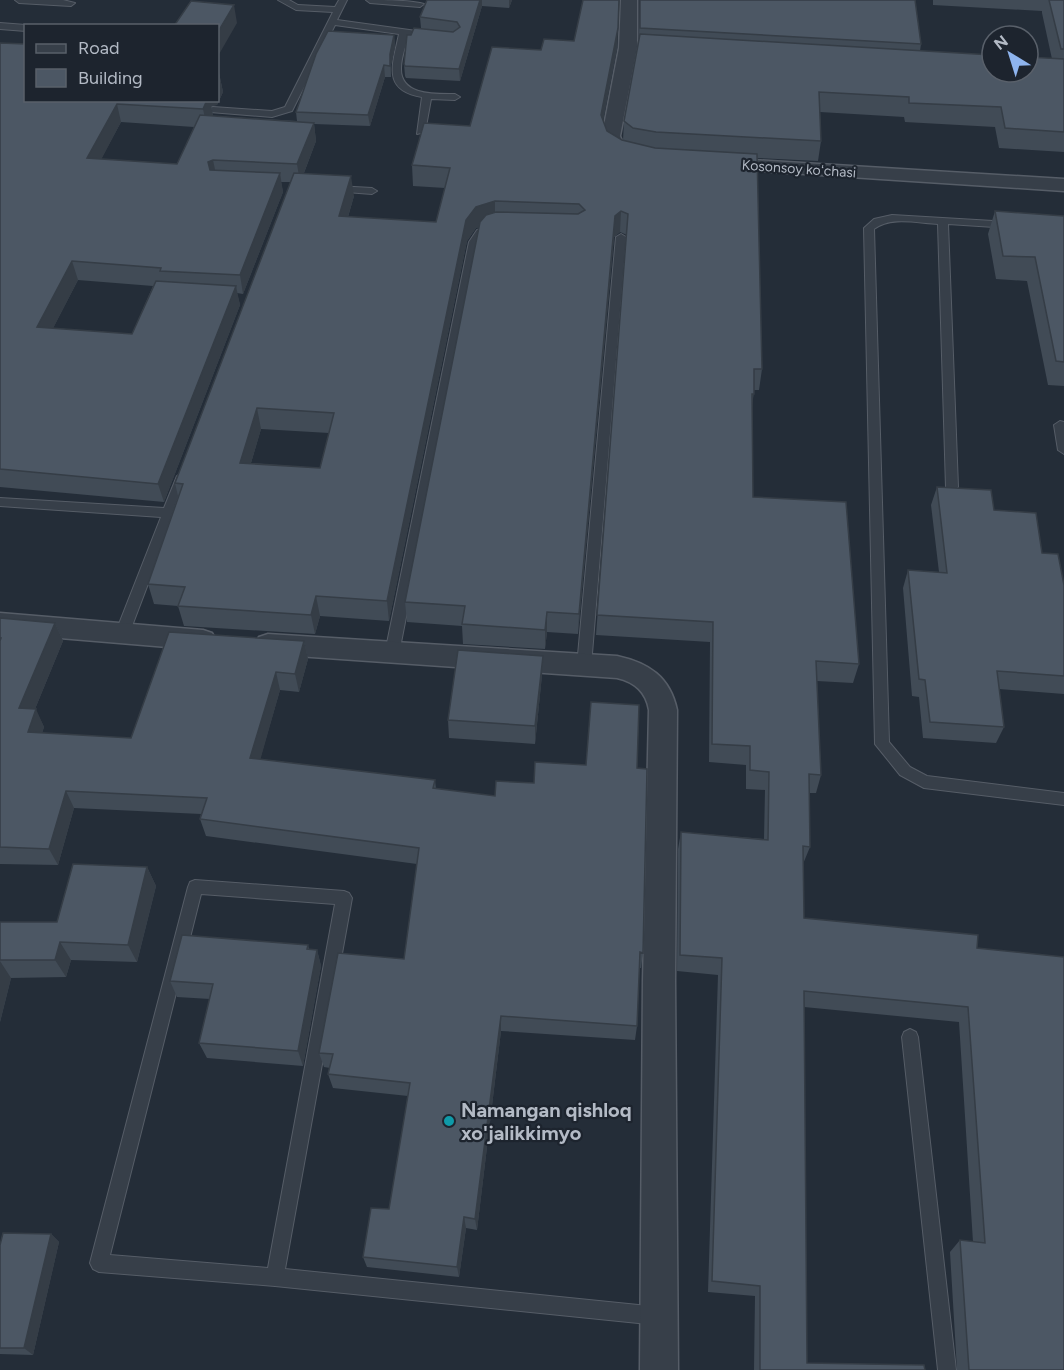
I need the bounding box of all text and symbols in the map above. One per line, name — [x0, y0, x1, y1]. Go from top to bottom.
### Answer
legend — [24, 24, 219, 102]
north arrow — [980, 24, 1040, 84]
text: N — [990, 31, 1012, 54]
text: Road — [78, 37, 119, 59]
text: Building — [78, 67, 143, 89]
street label: Kosonsoy koʻchasi — [741, 157, 857, 181]
place label: Namangan qishloq xo'jalikkimyo — [461, 1098, 632, 1145]
marker: Namangan qishloq xo'jalikkimyo — [442, 1114, 456, 1128]

